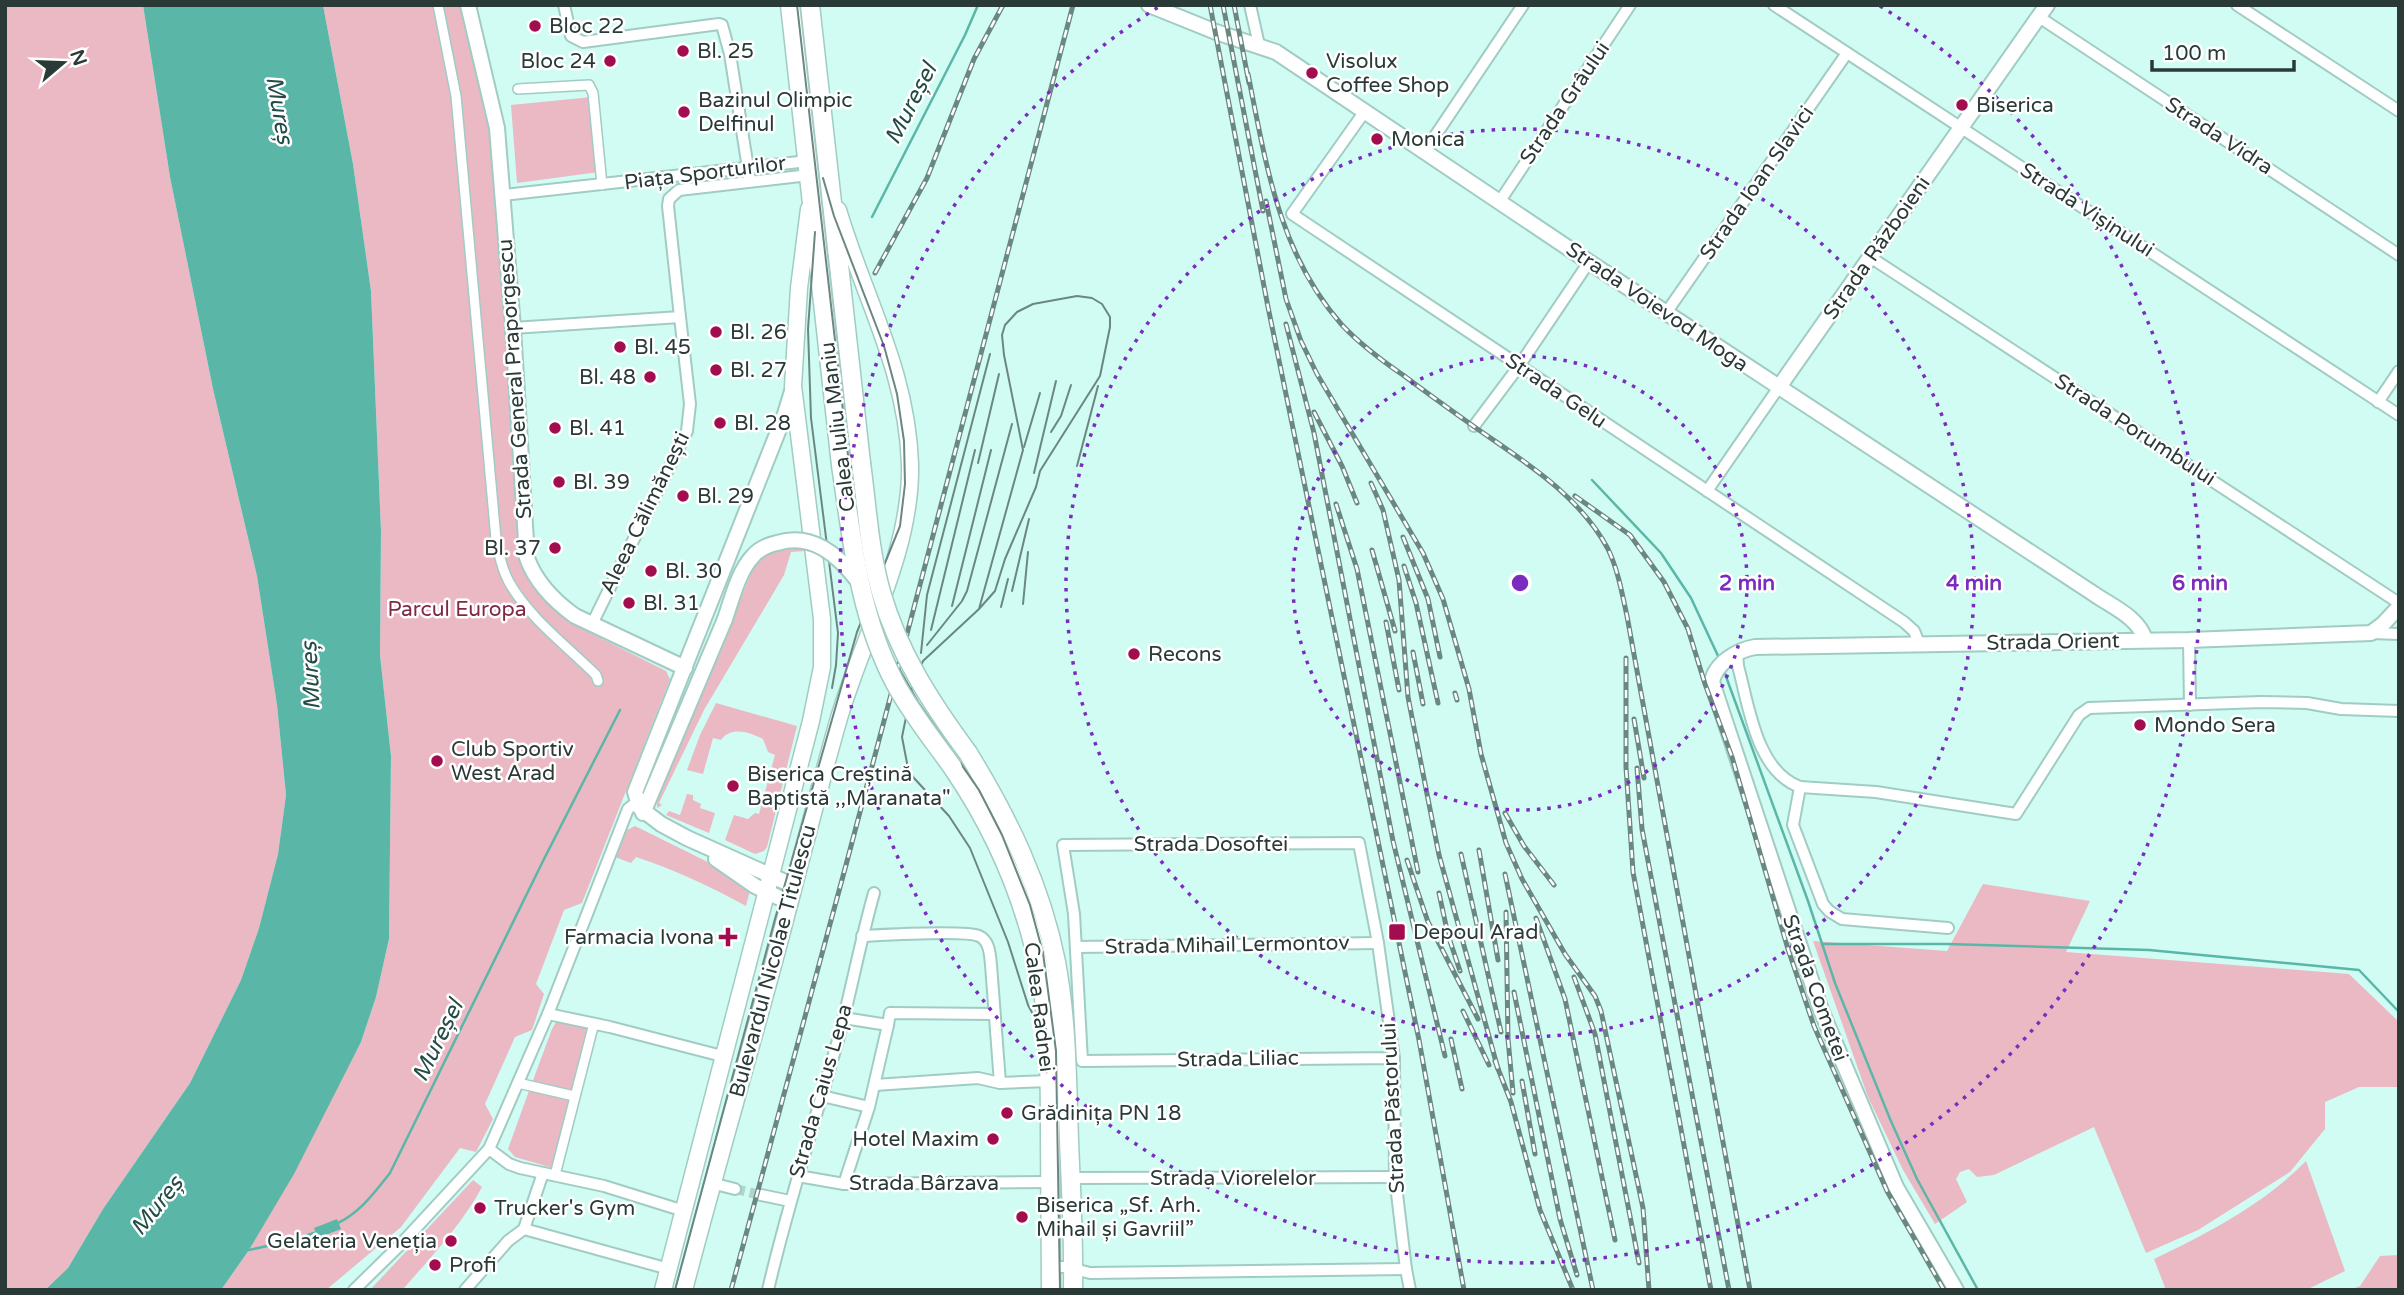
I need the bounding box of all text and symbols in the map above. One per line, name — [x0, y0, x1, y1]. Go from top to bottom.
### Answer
place label: Bloc 22 — [549, 14, 624, 39]
marker: Bloc 22 — [527, 18, 543, 34]
north arrow — [28, 28, 98, 98]
scale bar — [2152, 28, 2294, 72]
street label: Strada Grâului — [1515, 37, 1615, 169]
place label: Bl. 25 — [697, 39, 754, 64]
text: 100 m — [2162, 41, 2226, 66]
marker: Bl. 25 — [675, 43, 691, 59]
text: N — [65, 47, 91, 69]
place label: Bloc 24 — [521, 49, 596, 74]
place label: Visolux Coffee Shop — [1326, 49, 1449, 98]
marker: Bloc 24 — [602, 53, 618, 69]
water label: Mureșel — [879, 57, 944, 149]
marker: Visolux Coffee Shop — [1304, 65, 1320, 81]
water label: Mureș — [259, 74, 299, 148]
place label: Bazinul Olimpic Delfinul — [698, 88, 853, 137]
street label: Strada Vidra — [2160, 92, 2278, 180]
place label: Biserica — [1976, 93, 2054, 118]
marker: Biserica — [1954, 97, 1970, 113]
street label: Strada Ioan Slavici — [1695, 101, 1819, 265]
marker: Bazinul Olimpic Delfinul — [676, 104, 692, 120]
place label: Monica — [1391, 127, 1465, 152]
marker: Monica — [1369, 131, 1385, 147]
street label: Piața Sporturilor — [623, 151, 787, 195]
street label: Strada Vișinului — [2015, 157, 2159, 263]
street label: Strada Războieni — [1818, 172, 1936, 324]
street label: Strada Voievod Moga — [1561, 237, 1753, 377]
street label: Strada General Praporgescu — [493, 238, 537, 520]
place label: Bl. 26 — [730, 320, 787, 345]
marker: Bl. 26 — [708, 324, 724, 340]
place label: Bl. 45 — [634, 335, 691, 360]
marker: Bl. 45 — [612, 339, 628, 355]
street label: Calea Iuliu Maniu — [815, 341, 861, 513]
street label: Strada Gelu — [1501, 348, 1611, 434]
place label: Bl. 27 — [730, 358, 787, 383]
marker: Bl. 27 — [708, 362, 724, 378]
place label: Bl. 48 — [579, 365, 636, 390]
marker: Bl. 48 — [642, 369, 658, 385]
street label: Strada Porumbului — [2050, 369, 2220, 491]
place label: Bl. 28 — [734, 411, 791, 436]
marker: Bl. 28 — [712, 415, 728, 431]
place label: Bl. 41 — [569, 416, 626, 441]
marker: Bl. 41 — [547, 420, 563, 436]
street label: Aleea Călimănești — [595, 428, 695, 598]
place label: Bl. 39 — [573, 470, 630, 495]
marker: Bl. 39 — [551, 474, 567, 490]
place label: Bl. 29 — [697, 484, 754, 509]
marker: Bl. 29 — [675, 488, 691, 504]
place label: Bl. 37 — [484, 536, 541, 561]
marker: Bl. 37 — [547, 540, 563, 556]
place label: Bl. 30 — [665, 559, 722, 584]
marker: Bl. 30 — [643, 563, 659, 579]
centre of rings — [1508, 571, 1532, 595]
text: 2 min — [1719, 571, 1775, 596]
text: 4 min — [1946, 571, 2002, 596]
text: 6 min — [2172, 571, 2228, 596]
place label: Bl. 31 — [643, 591, 700, 616]
marker: Bl. 31 — [621, 595, 637, 611]
park label: Parcul Europa — [387, 597, 527, 622]
street label: Strada Orient — [1986, 628, 2120, 656]
water label: Mureș — [295, 639, 327, 711]
place label: Recons — [1148, 642, 1222, 667]
marker: Recons — [1126, 646, 1142, 662]
place label: Mondo Sera — [2154, 713, 2276, 738]
marker: Mondo Sera — [2132, 717, 2148, 733]
place label: Club Sportiv West Arad — [451, 737, 574, 786]
marker: Club Sportiv West Arad — [429, 753, 445, 769]
place label: Biserica Creștină Baptistă ,,Maranata" — [747, 762, 951, 811]
marker: Biserica Creștină Baptistă ,,Maranata" — [725, 778, 741, 794]
street label: Bulevardul Nicolae Titulescu — [725, 822, 821, 1100]
street label: Strada Dosoftei — [1134, 832, 1288, 857]
street label: Strada Cometei — [1777, 911, 1853, 1065]
place label: Depoul Arad — [1413, 920, 1538, 945]
marker: Depoul Arad — [1387, 922, 1407, 942]
place label: Farmacia Ivona — [564, 925, 714, 950]
marker: Farmacia Ivona — [720, 929, 736, 945]
street label: Strada Mihail Lermontov — [1104, 930, 1350, 960]
street label: Calea Radnei — [1019, 941, 1059, 1073]
water label: Mureșel — [406, 994, 471, 1086]
street label: Strada Caius Lepa — [784, 1001, 858, 1181]
street label: Strada Păstorului — [1376, 1022, 1410, 1194]
street label: Strada Liliac — [1177, 1045, 1299, 1073]
place label: Grădinița PN 18 — [1021, 1101, 1181, 1126]
marker: Grădinița PN 18 — [999, 1105, 1015, 1121]
place label: Hotel Maxim — [852, 1127, 979, 1152]
marker: Hotel Maxim — [985, 1131, 1001, 1147]
street label: Strada Viorelelor — [1150, 1166, 1316, 1191]
water label: Mureș — [125, 1169, 191, 1241]
street label: Strada Bârzava — [849, 1171, 999, 1196]
place label: Biserica „Sf. Arh. Mihail și Gavriil” — [1036, 1193, 1201, 1242]
place label: Trucker's Gym — [494, 1196, 635, 1221]
marker: Trucker's Gym — [472, 1200, 488, 1216]
marker: Biserica „Sf. Arh. Mihail și Gavriil” — [1014, 1209, 1030, 1225]
place label: Gelateria Veneția — [267, 1229, 437, 1254]
marker: Gelateria Veneția — [443, 1233, 459, 1249]
place label: Profi — [449, 1253, 497, 1278]
marker: Profi — [427, 1257, 443, 1273]

